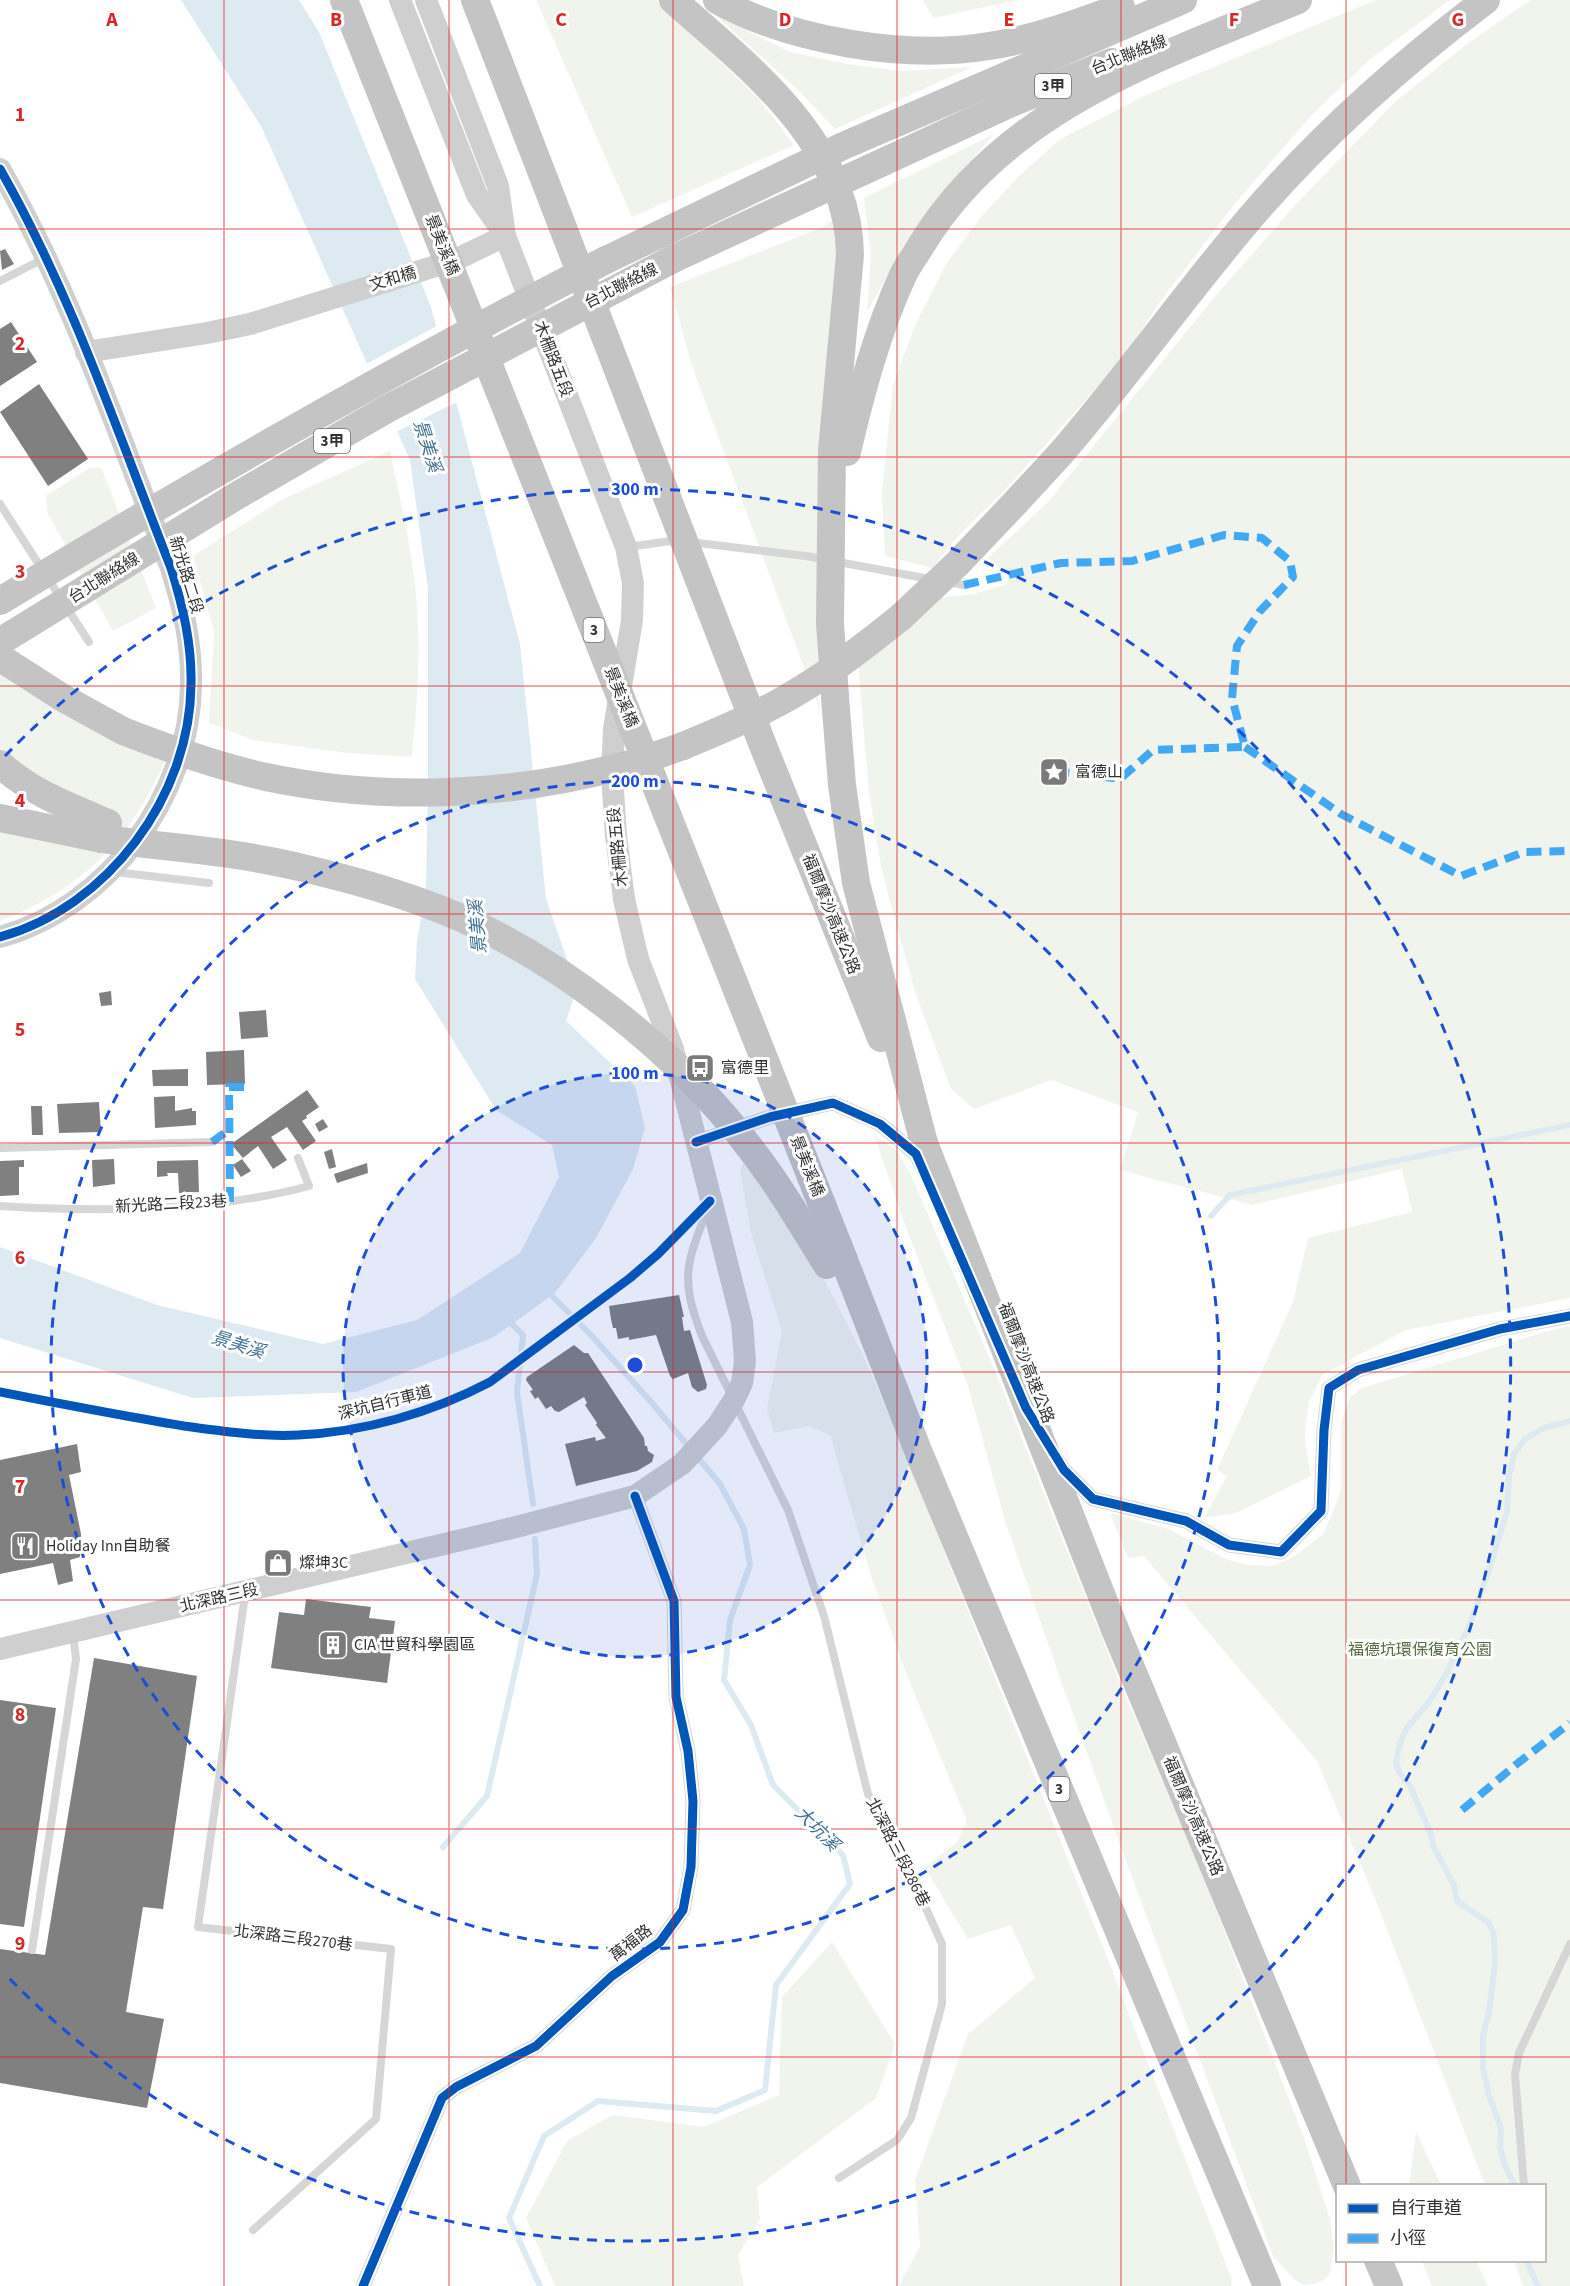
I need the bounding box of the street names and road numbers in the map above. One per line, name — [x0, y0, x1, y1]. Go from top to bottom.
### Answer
street label: 台北聯絡線 — [1088, 30, 1170, 80]
road number: 3甲 — [1035, 74, 1071, 98]
street label: 景美溪橋 — [420, 211, 464, 279]
street label: 台北聯絡線 — [580, 258, 662, 314]
street label: 文和橋 — [367, 261, 419, 297]
street label: 木柵路五段 — [528, 318, 578, 400]
road number: 3甲 — [314, 429, 350, 453]
street label: 新光路二段 — [164, 534, 208, 616]
street label: 台北聯絡線 — [64, 547, 144, 609]
road number: 3 — [584, 618, 604, 642]
street label: 景美溪橋 — [599, 663, 643, 731]
street label: 木柵路五段 — [603, 806, 633, 888]
street label: 福爾摩沙高速公路 — [797, 851, 865, 977]
street label: 景美溪橋 — [785, 1132, 829, 1200]
street label: 新光路二段23巷 — [115, 1190, 227, 1218]
street label: 福爾摩沙高速公路 — [993, 1299, 1059, 1427]
street label: 深坑自行車道 — [336, 1381, 434, 1425]
street label: 北深路三段 — [178, 1578, 260, 1618]
street label: 福爾摩沙高速公路 — [1158, 1753, 1228, 1879]
road number: 3 — [1048, 1777, 1070, 1801]
street label: 北深路三段286巷 — [861, 1794, 935, 1910]
street label: 北深路三段270巷 — [232, 1920, 354, 1956]
street label: 萬福路 — [605, 1920, 657, 1966]

